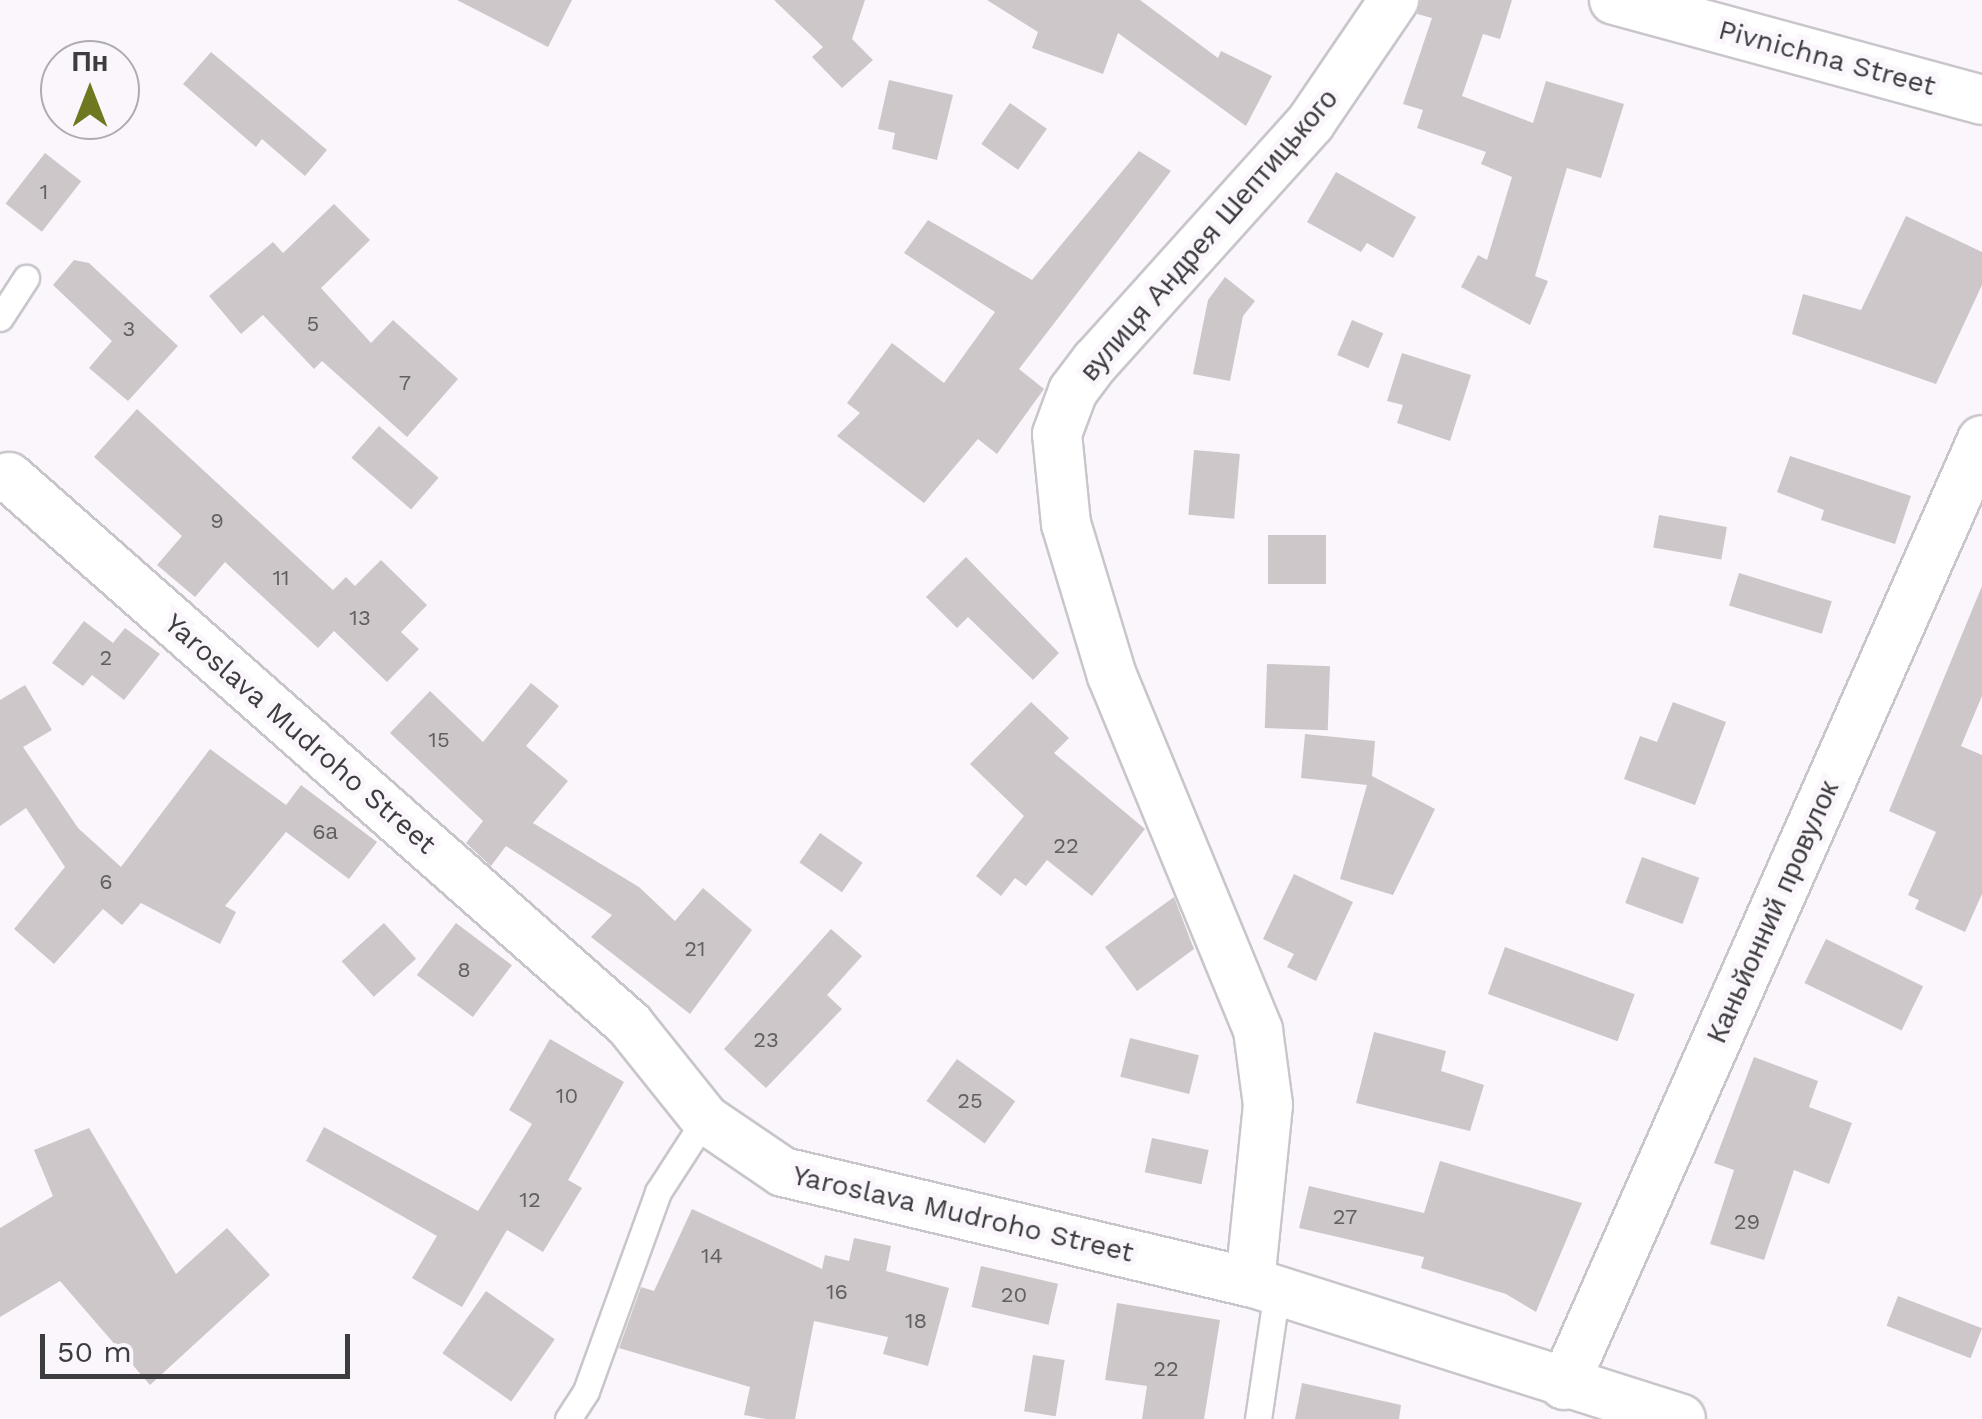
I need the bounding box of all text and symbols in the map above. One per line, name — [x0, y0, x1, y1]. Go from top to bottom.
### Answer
street label: Pivnichna Street — [1715, 13, 1939, 103]
north arrow — [40, 40, 140, 140]
text: Пн — [71, 45, 109, 78]
street label: вулиця Андрея Шептицького — [1073, 82, 1345, 388]
house number: 1 — [40, 179, 48, 205]
house number: 5 — [307, 311, 319, 337]
house number: 3 — [123, 316, 135, 342]
house number: 7 — [399, 370, 411, 396]
house number: 9 — [210, 508, 224, 534]
house number: 11 — [272, 565, 290, 591]
house number: 13 — [349, 605, 371, 631]
street label: Yaroslava Mudroho Street — [157, 607, 443, 861]
house number: 2 — [100, 645, 112, 671]
house number: 15 — [428, 727, 450, 753]
street label: Каньйонний провулок — [1700, 776, 1846, 1048]
house number: 6а — [312, 819, 338, 845]
house number: 22 — [1053, 833, 1079, 859]
house number: 6 — [99, 869, 113, 895]
house number: 21 — [684, 936, 706, 962]
house number: 8 — [457, 957, 471, 983]
house number: 23 — [753, 1027, 779, 1053]
house number: 10 — [556, 1083, 578, 1109]
house number: 25 — [957, 1088, 983, 1114]
street label: Yaroslava Mudroho Street — [789, 1158, 1137, 1270]
house number: 12 — [519, 1187, 541, 1213]
house number: 27 — [1333, 1204, 1357, 1230]
house number: 29 — [1734, 1209, 1760, 1235]
house number: 14 — [701, 1243, 723, 1269]
house number: 16 — [826, 1279, 848, 1305]
house number: 20 — [1001, 1282, 1027, 1308]
house number: 18 — [905, 1308, 927, 1334]
scale bar — [45, 1314, 355, 1376]
text: 50 m — [57, 1334, 132, 1369]
house number: 22 — [1153, 1356, 1179, 1382]

